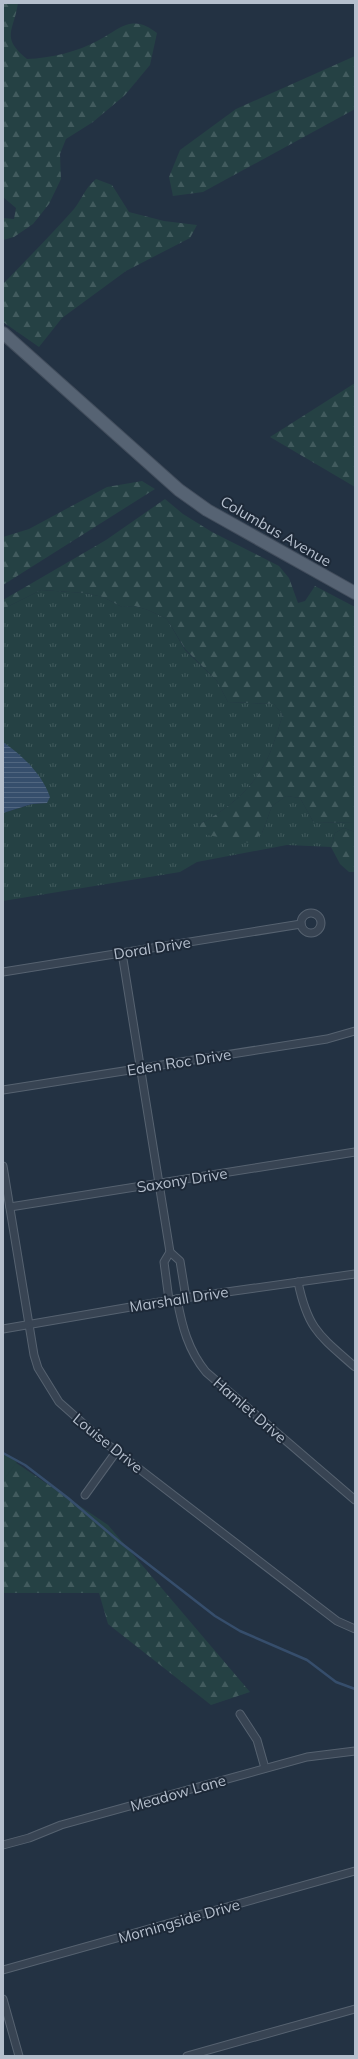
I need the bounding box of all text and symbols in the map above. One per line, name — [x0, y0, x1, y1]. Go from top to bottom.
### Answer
street label: Columbus Avenue — [217, 492, 335, 570]
street label: Doral Drive — [112, 933, 192, 963]
street label: Eden Roc Drive — [126, 1044, 232, 1080]
street label: Saxony Drive — [135, 1163, 229, 1197]
street label: Marshall Drive — [128, 1282, 230, 1316]
street label: Hamlet Drive — [210, 1373, 290, 1447]
street label: Louise Drive — [69, 1409, 147, 1477]
street label: Meadow Lane — [128, 1770, 228, 1816]
street label: Morningside Drive — [116, 1895, 242, 1947]

